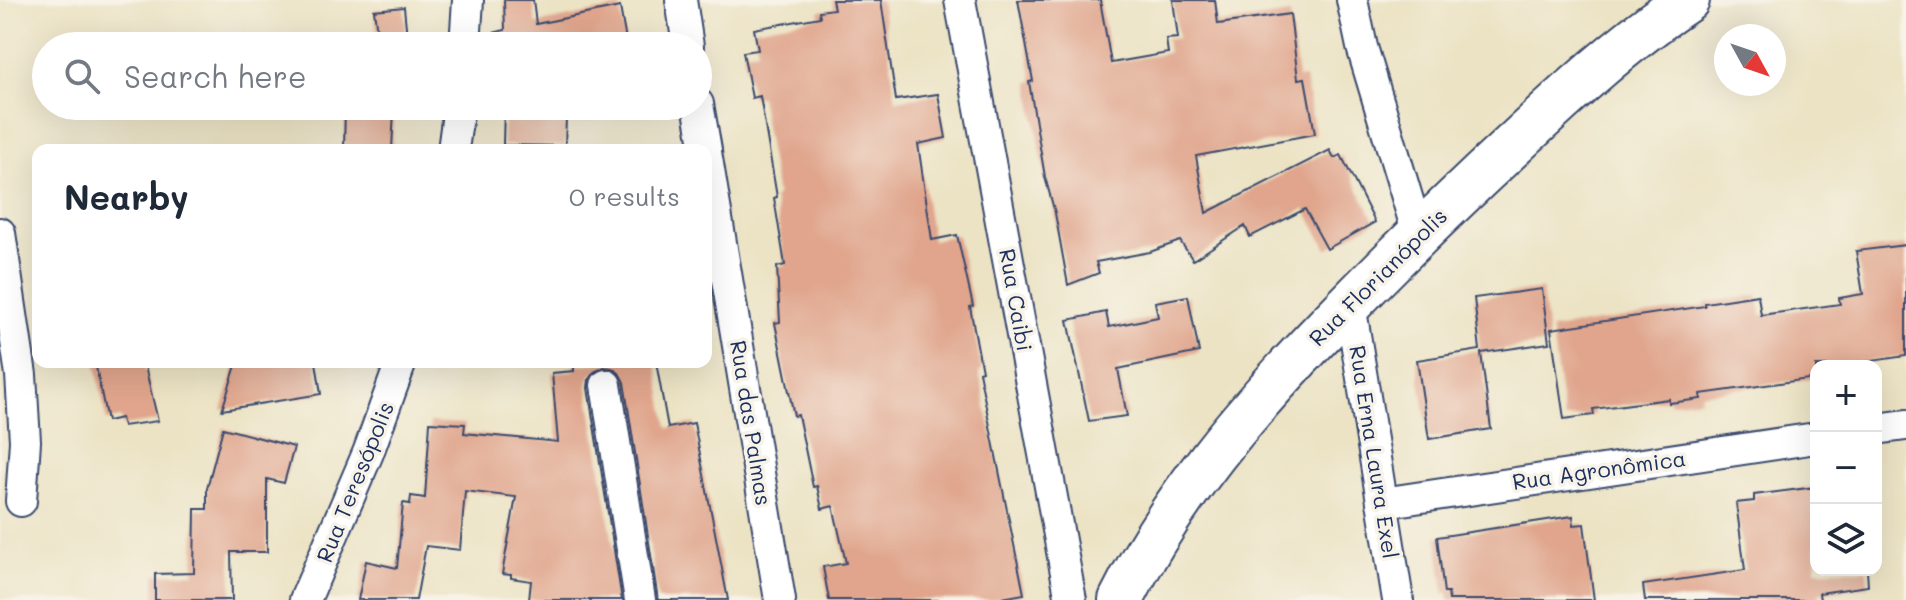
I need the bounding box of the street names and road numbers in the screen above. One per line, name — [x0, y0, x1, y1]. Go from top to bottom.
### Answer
street label: Rua Florianópolis — [1302, 201, 1453, 352]
street label: Rua Caibi — [993, 246, 1040, 354]
street label: Rua das Palmas — [724, 338, 779, 508]
street label: Rua Erna Laura Exel — [1343, 343, 1406, 561]
street label: Rua Teresópolis — [309, 397, 400, 566]
street label: Rua Agronômica — [1510, 443, 1688, 496]

